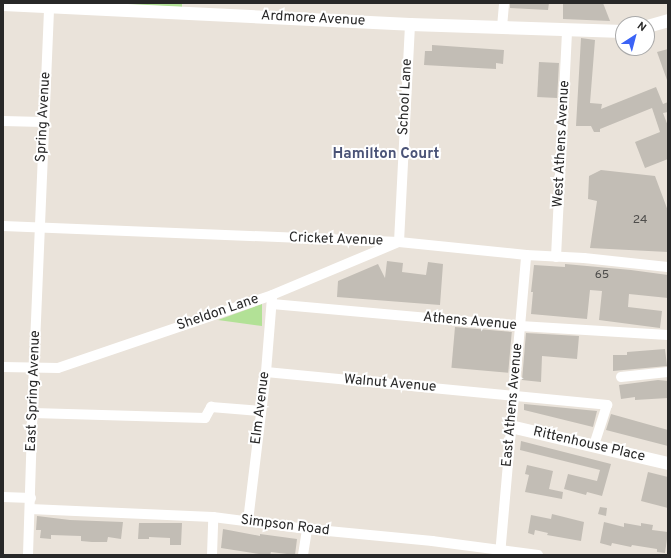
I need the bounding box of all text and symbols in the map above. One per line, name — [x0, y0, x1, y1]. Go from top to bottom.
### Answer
street label: Ardmore Avenue — [260, 8, 366, 30]
north arrow — [615, 16, 655, 56]
text: N — [634, 19, 649, 35]
street label: School Lane — [396, 58, 416, 136]
street label: Spring Avenue — [33, 71, 55, 163]
street label: West Athens Avenue — [550, 79, 574, 209]
district label: Hamilton Court — [333, 146, 439, 164]
house number: 24 — [633, 214, 647, 228]
street label: Cricket Avenue — [288, 230, 384, 250]
house number: 65 — [595, 269, 609, 283]
street label: Sheldon Lane — [175, 291, 261, 335]
street label: Athens Avenue — [422, 310, 518, 334]
street label: East Spring Avenue — [23, 330, 45, 452]
street label: East Athens Avenue — [499, 342, 527, 468]
street label: Elm Avenue — [248, 370, 274, 446]
street label: Walnut Avenue — [343, 372, 437, 396]
street label: Rittenhouse Place — [531, 424, 647, 466]
street label: Simpson Road — [240, 512, 330, 540]

